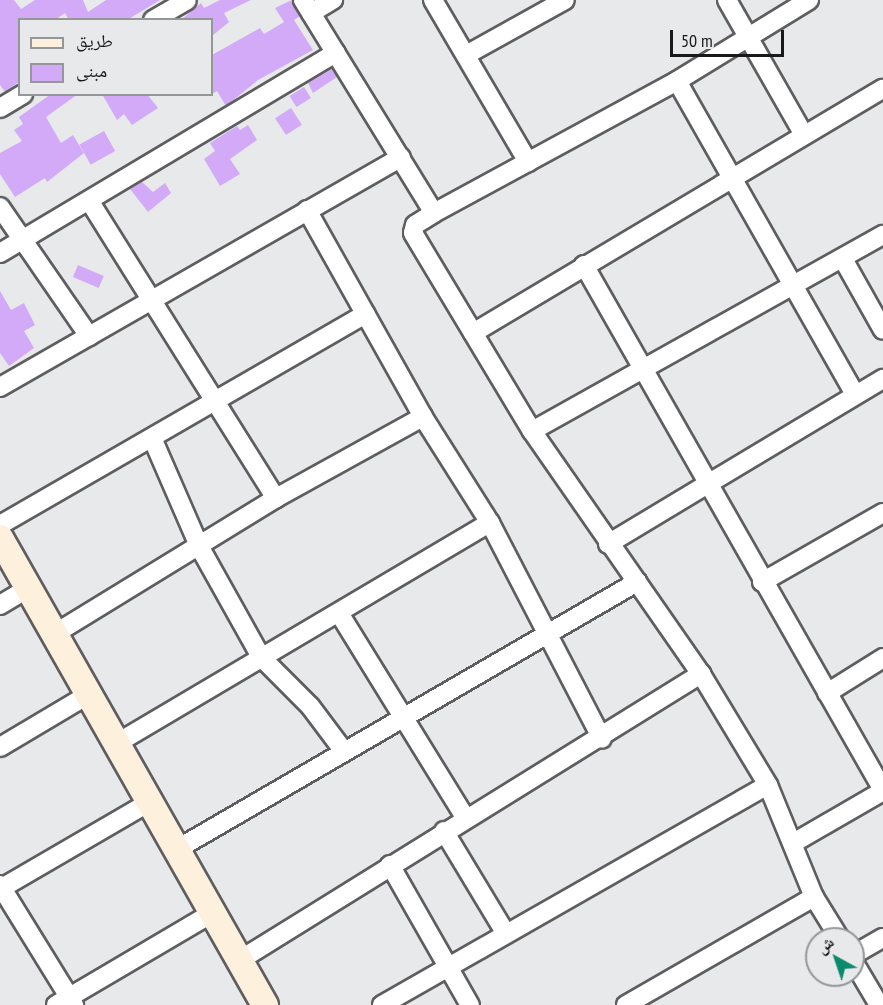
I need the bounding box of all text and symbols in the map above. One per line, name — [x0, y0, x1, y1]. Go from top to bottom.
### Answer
legend — [18, 18, 213, 96]
scale bar — [673, 18, 787, 56]
text: طريق — [76, 29, 113, 52]
text: 50 m — [681, 29, 713, 52]
text: مبنى — [76, 59, 107, 82]
north arrow — [805, 927, 865, 987]
text: ش — [812, 932, 838, 958]

